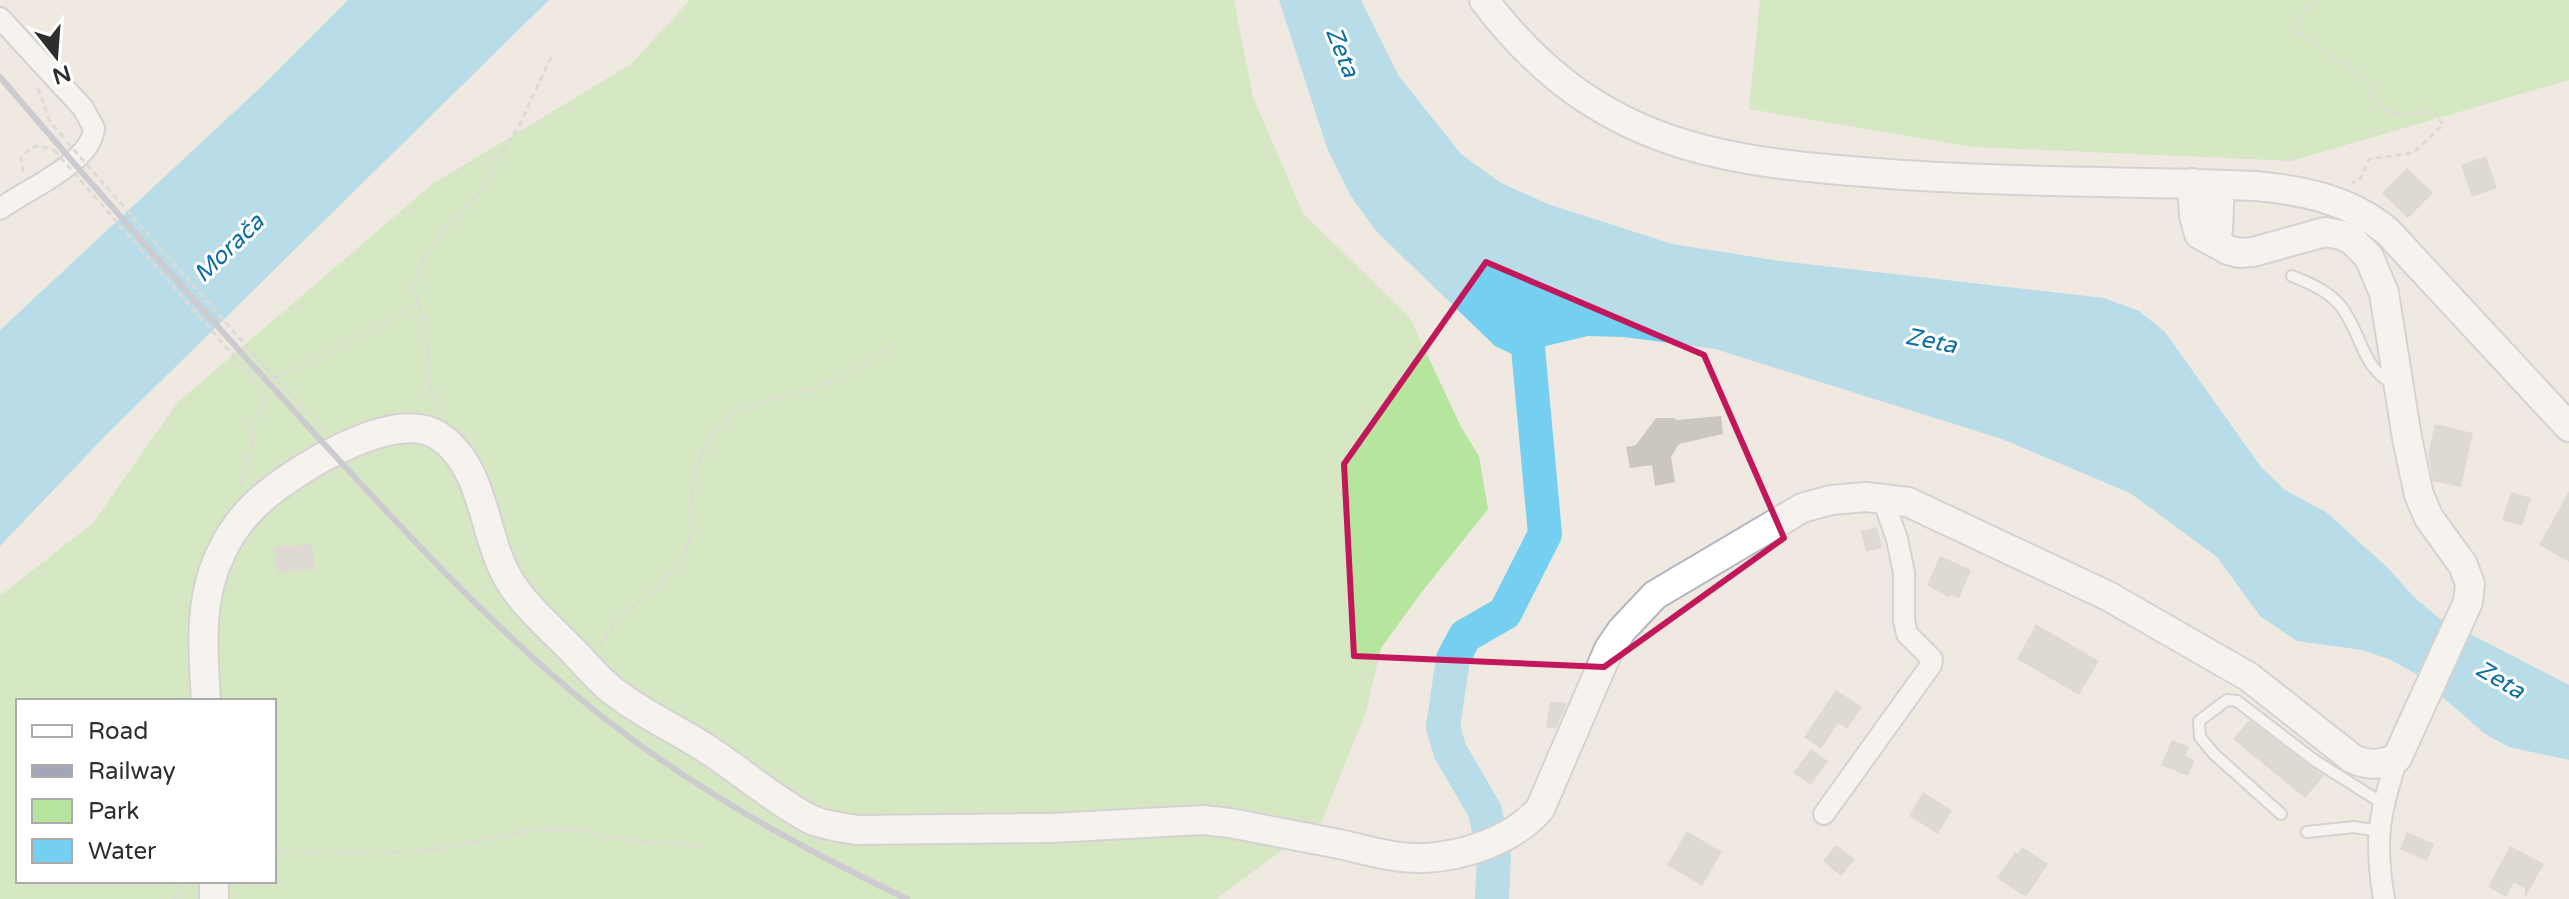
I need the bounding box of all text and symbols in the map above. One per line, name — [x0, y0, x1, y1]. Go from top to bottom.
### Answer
north arrow — [16, 16, 96, 96]
water label: Zeta — [1319, 23, 1365, 82]
text: N — [49, 59, 74, 89]
water label: Morača — [188, 207, 271, 288]
water label: Zeta — [1903, 322, 1960, 360]
water label: Zeta — [2470, 655, 2530, 706]
legend — [16, 699, 276, 883]
text: Road — [88, 717, 148, 746]
text: Railway — [88, 757, 176, 786]
text: Park — [88, 797, 139, 826]
text: Water — [88, 837, 157, 866]

